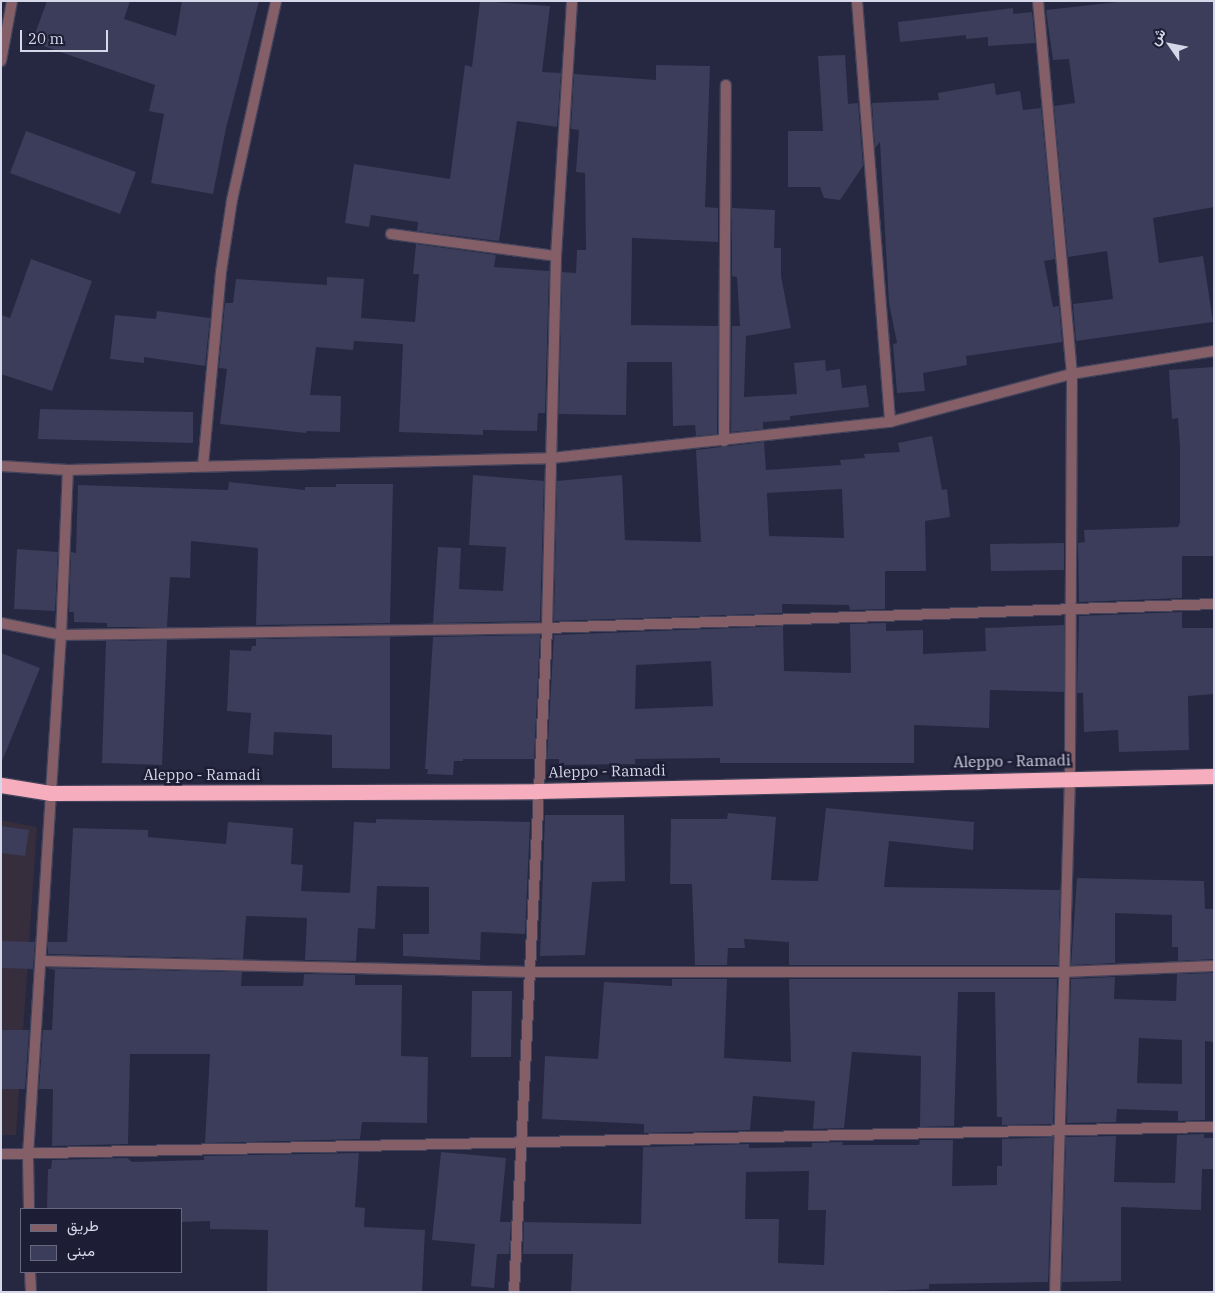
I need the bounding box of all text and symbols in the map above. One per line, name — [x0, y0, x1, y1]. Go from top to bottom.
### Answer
scale bar — [22, 20, 110, 52]
north arrow — [1145, 20, 1195, 70]
text: ش — [1145, 25, 1170, 49]
text: 20 m — [28, 29, 64, 48]
street label: Aleppo - Ramadi — [953, 751, 1071, 771]
street label: Aleppo - Ramadi — [548, 761, 666, 781]
street label: Aleppo - Ramadi — [143, 766, 261, 784]
legend — [20, 1208, 182, 1273]
text: طريق — [67, 1216, 99, 1235]
text: مبنى — [67, 1241, 95, 1260]

